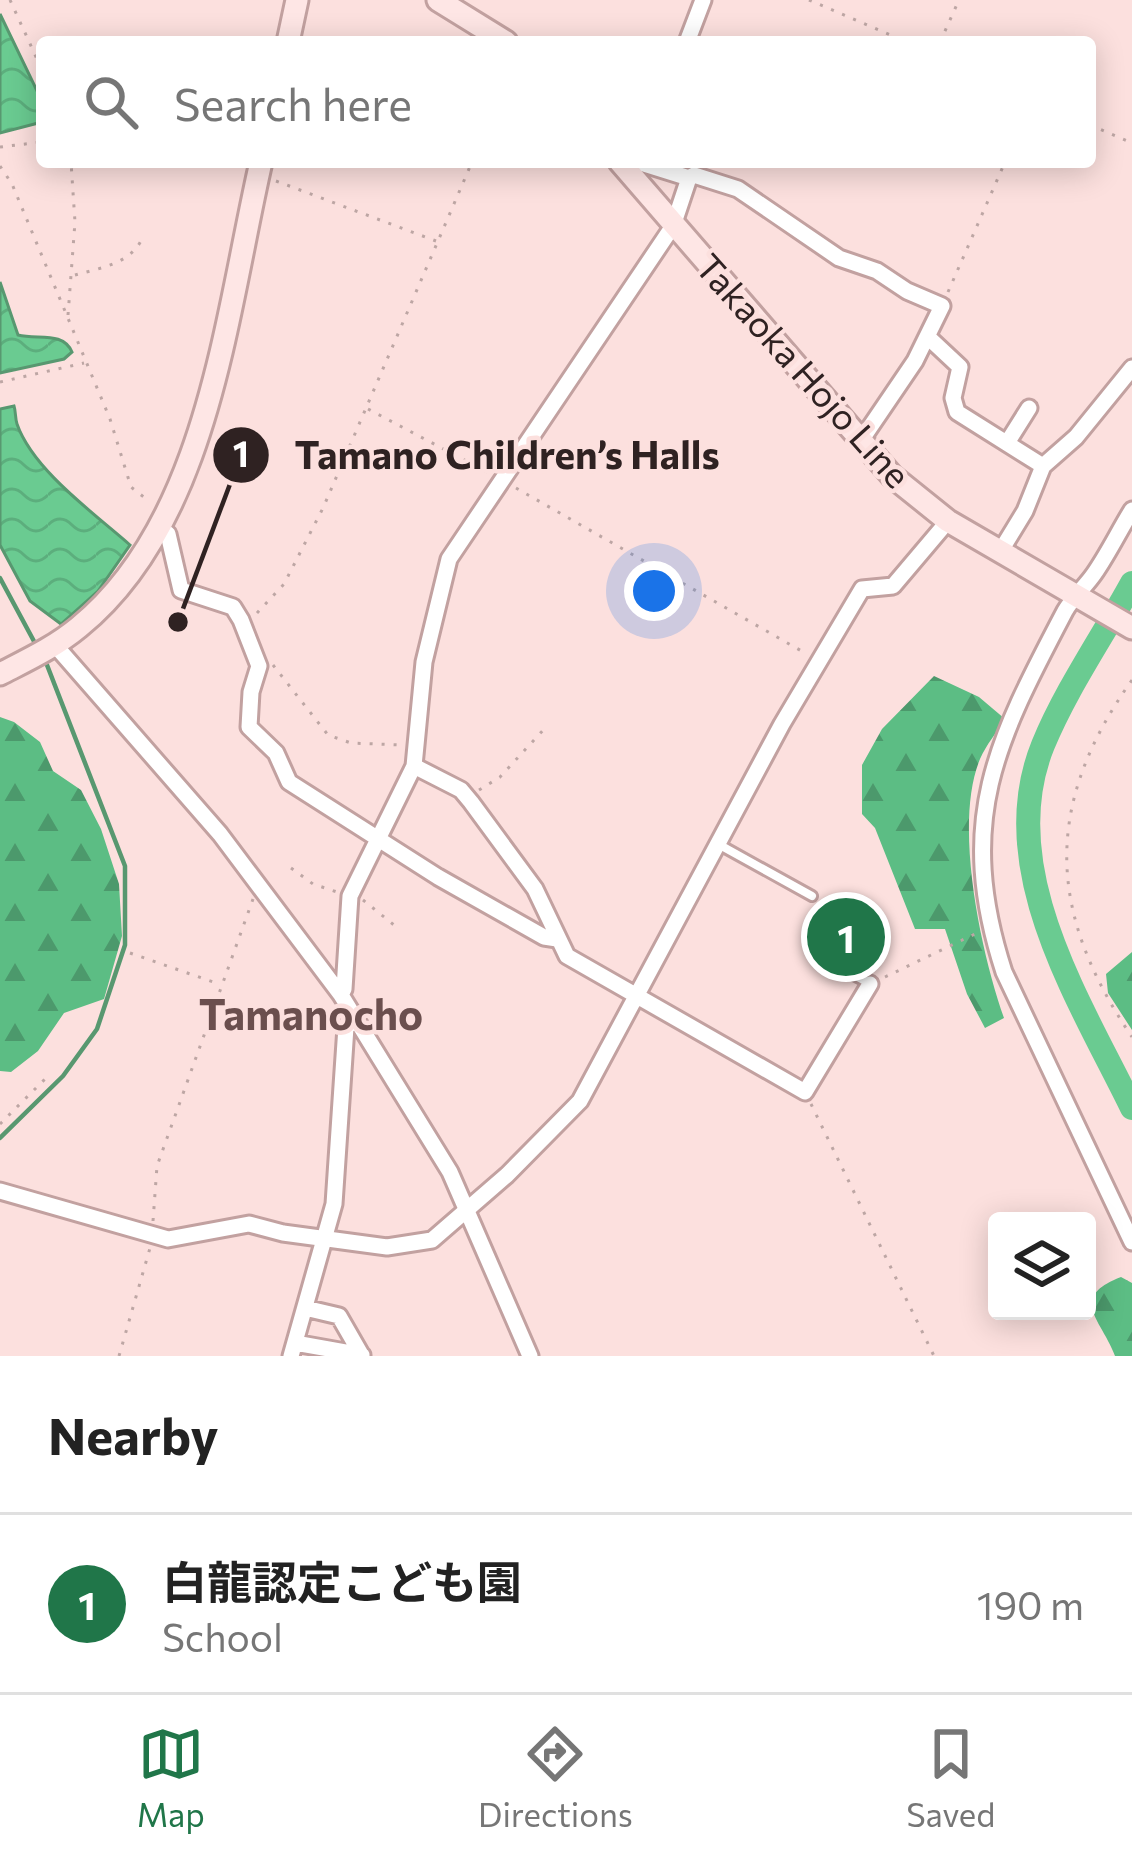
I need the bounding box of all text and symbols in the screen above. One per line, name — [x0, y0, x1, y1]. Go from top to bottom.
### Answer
search box — [36, 36, 1096, 168]
icon: search — [78, 69, 144, 135]
text: Search here — [174, 75, 412, 130]
street label: Takaoka Hojo Line — [688, 244, 921, 496]
callout: Tamano Children’s Halls — [211, 417, 744, 492]
text: Tamano Children’s Halls — [294, 429, 720, 477]
text: 1 — [233, 430, 249, 474]
your location — [624, 561, 684, 621]
pin: 1 — [807, 892, 885, 982]
district label: Tamanocho — [199, 987, 423, 1039]
map controls — [988, 1212, 1096, 1320]
button: layers — [988, 1212, 1096, 1320]
text: Nearby — [48, 1403, 218, 1466]
text: 白龍認定こども園 — [162, 1553, 522, 1608]
text: 1 — [78, 1580, 96, 1628]
text: 190 m — [977, 1580, 1084, 1628]
text: School — [162, 1612, 283, 1660]
tab: Map — [137, 1721, 205, 1834]
tab: Directions — [478, 1721, 633, 1834]
tab: Saved — [906, 1721, 995, 1834]

